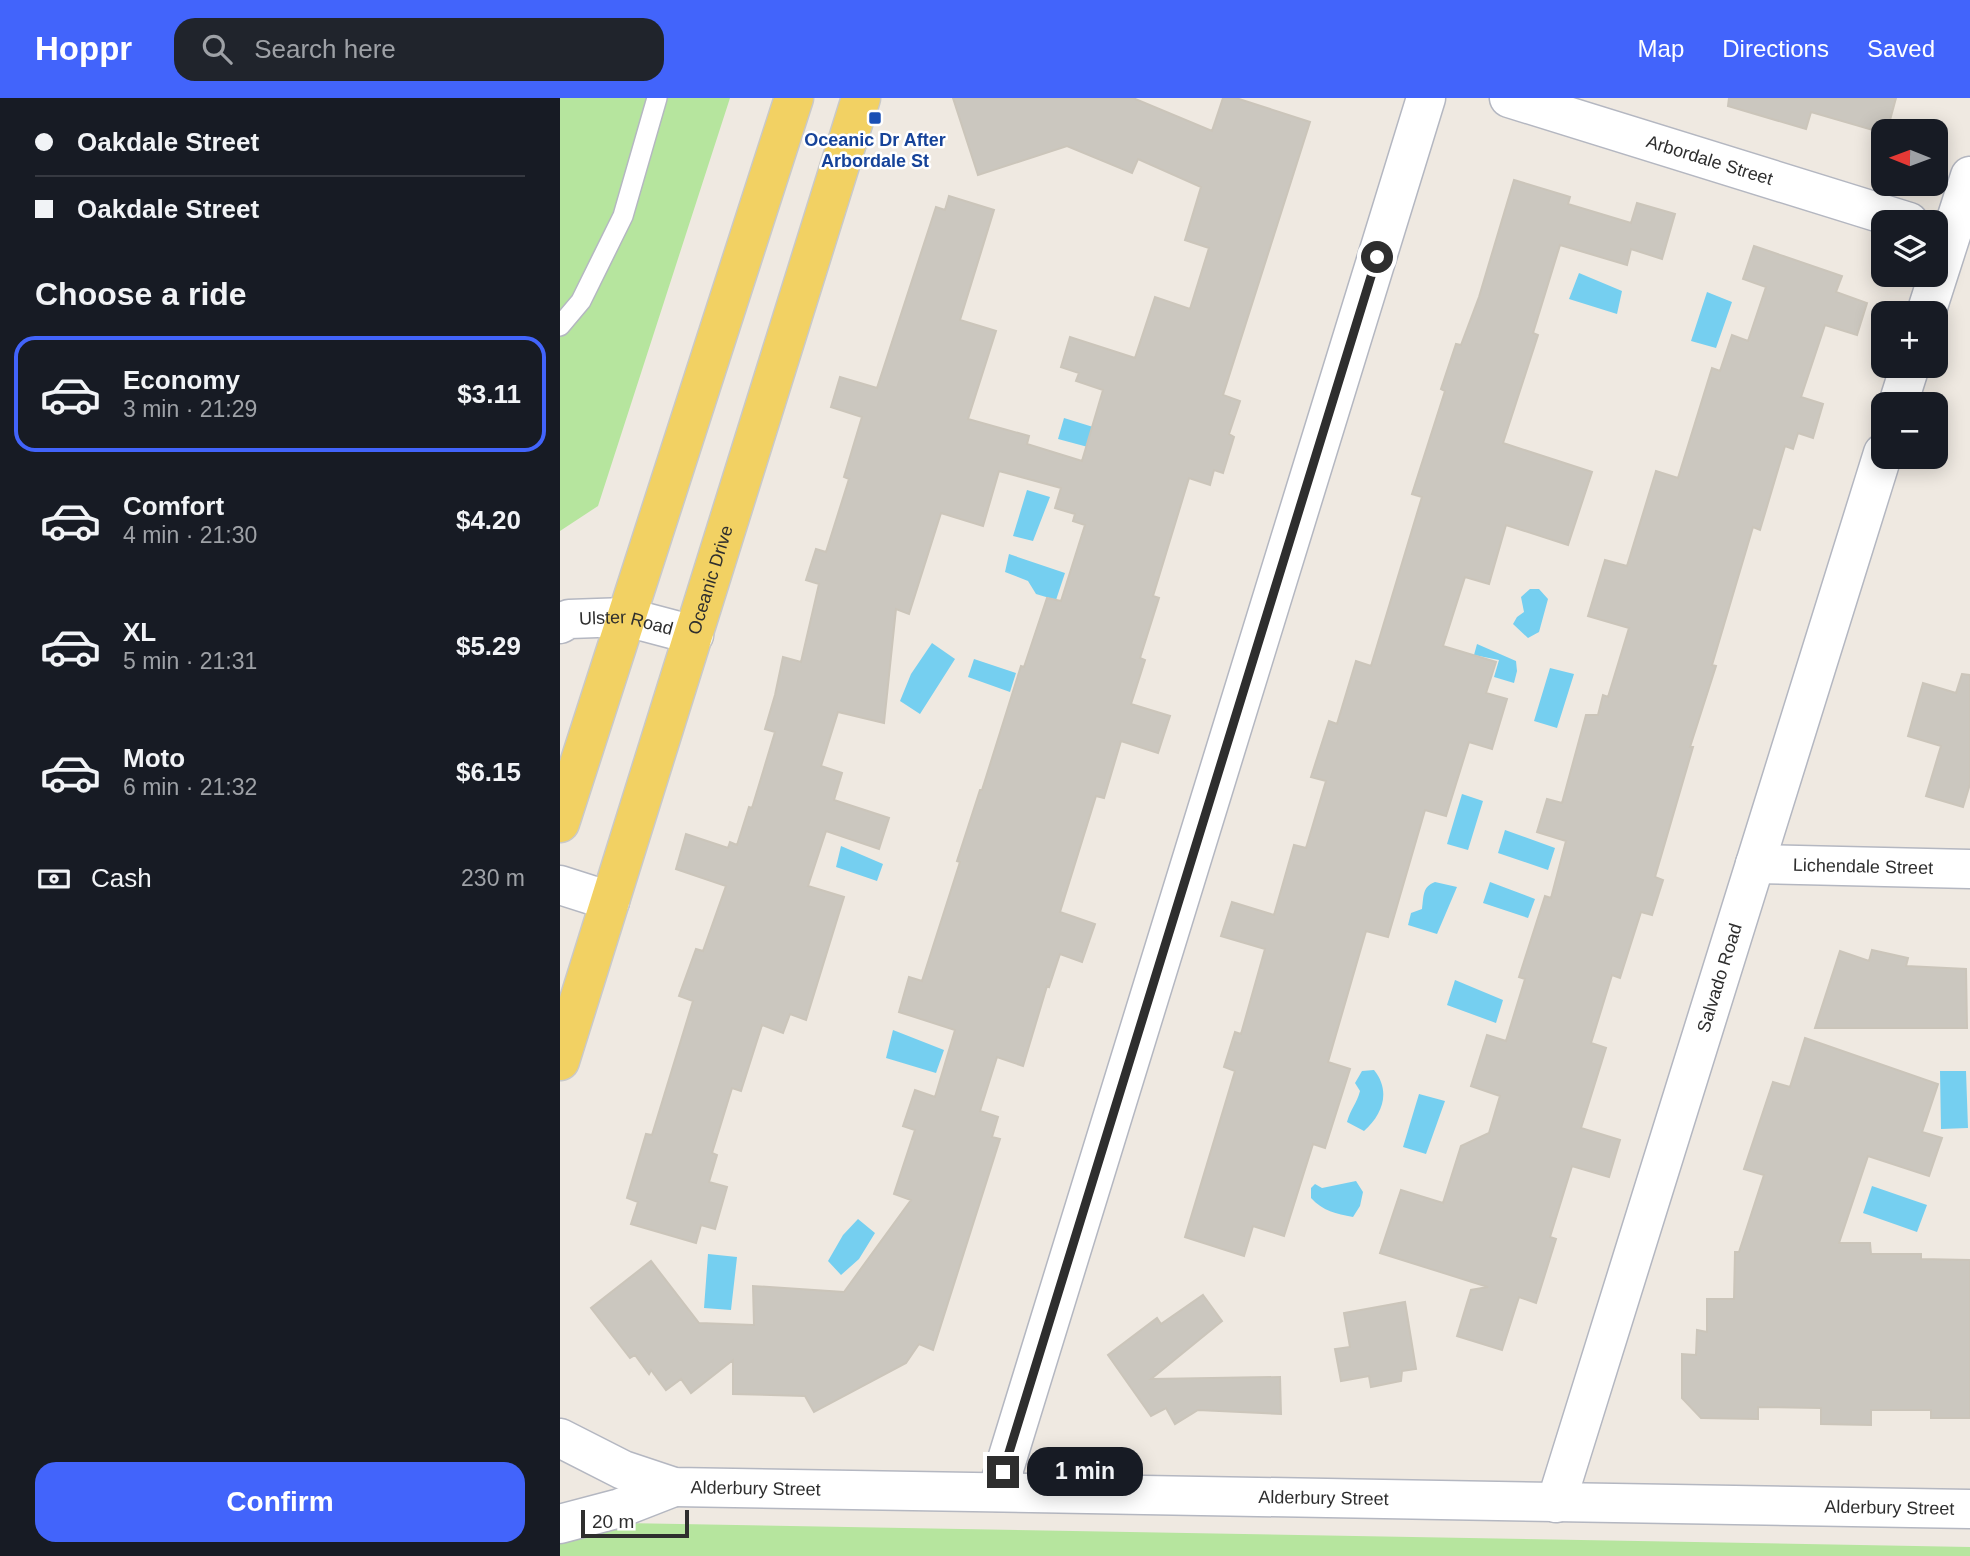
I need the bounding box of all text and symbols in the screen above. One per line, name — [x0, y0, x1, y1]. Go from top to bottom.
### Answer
search box — [174, 18, 664, 81]
text: Hoppr — [35, 30, 132, 67]
icon: search — [198, 30, 236, 68]
text: Search here — [254, 34, 396, 64]
text: Map — [1638, 35, 1684, 62]
text: Directions — [1722, 35, 1829, 62]
text: Saved — [1867, 35, 1935, 62]
marker: Oceanic Dr After Arbordale St — [867, 110, 883, 126]
north arrow — [1871, 119, 1948, 196]
map controls — [1871, 119, 1948, 469]
text: Oakdale Street — [77, 127, 259, 157]
place label: Oceanic Dr After Arbordale St — [804, 130, 946, 171]
street label: Arbordale Street — [1644, 131, 1775, 189]
text: Oakdale Street — [77, 194, 259, 224]
button: layers — [1871, 210, 1948, 287]
route start — [1361, 241, 1393, 273]
text: Choose a ride — [35, 276, 247, 312]
button: + — [1871, 301, 1948, 378]
icon: car — [39, 363, 102, 426]
text: Economy — [123, 365, 240, 395]
text: $3.11 — [457, 379, 521, 409]
button: − — [1871, 392, 1948, 469]
text: 3 min · 21:29 — [123, 396, 257, 422]
icon: car — [39, 489, 102, 552]
text: Comfort — [123, 491, 224, 521]
text: $4.20 — [456, 505, 521, 535]
text: 4 min · 21:30 — [123, 522, 257, 548]
street label: Oceanic Drive — [684, 523, 737, 637]
street label: Ulster Road — [579, 607, 675, 639]
icon: car — [39, 615, 102, 678]
text: XL — [123, 617, 156, 647]
text: $5.29 — [456, 631, 521, 661]
text: 5 min · 21:31 — [123, 648, 257, 674]
icon: car — [39, 741, 102, 804]
text: Moto — [123, 743, 185, 773]
text: $6.15 — [456, 757, 521, 787]
text: 6 min · 21:32 — [123, 774, 257, 800]
street label: Lichendale Street — [1793, 855, 1933, 878]
icon: cash — [35, 860, 73, 898]
text: Cash — [91, 863, 152, 893]
text: 230 m — [461, 865, 525, 891]
street label: Salvado Road — [1693, 921, 1746, 1035]
callout: 1 min — [1027, 1448, 1143, 1496]
route end — [987, 1456, 1019, 1488]
text: 1 min — [1055, 1458, 1115, 1484]
button: Confirm — [35, 1462, 525, 1542]
street label: Alderbury Street — [690, 1477, 821, 1499]
street label: Alderbury Street — [1258, 1487, 1389, 1509]
street label: Alderbury Street — [1824, 1497, 1955, 1519]
scale bar — [581, 1507, 690, 1539]
text: 20 m — [592, 1511, 634, 1532]

